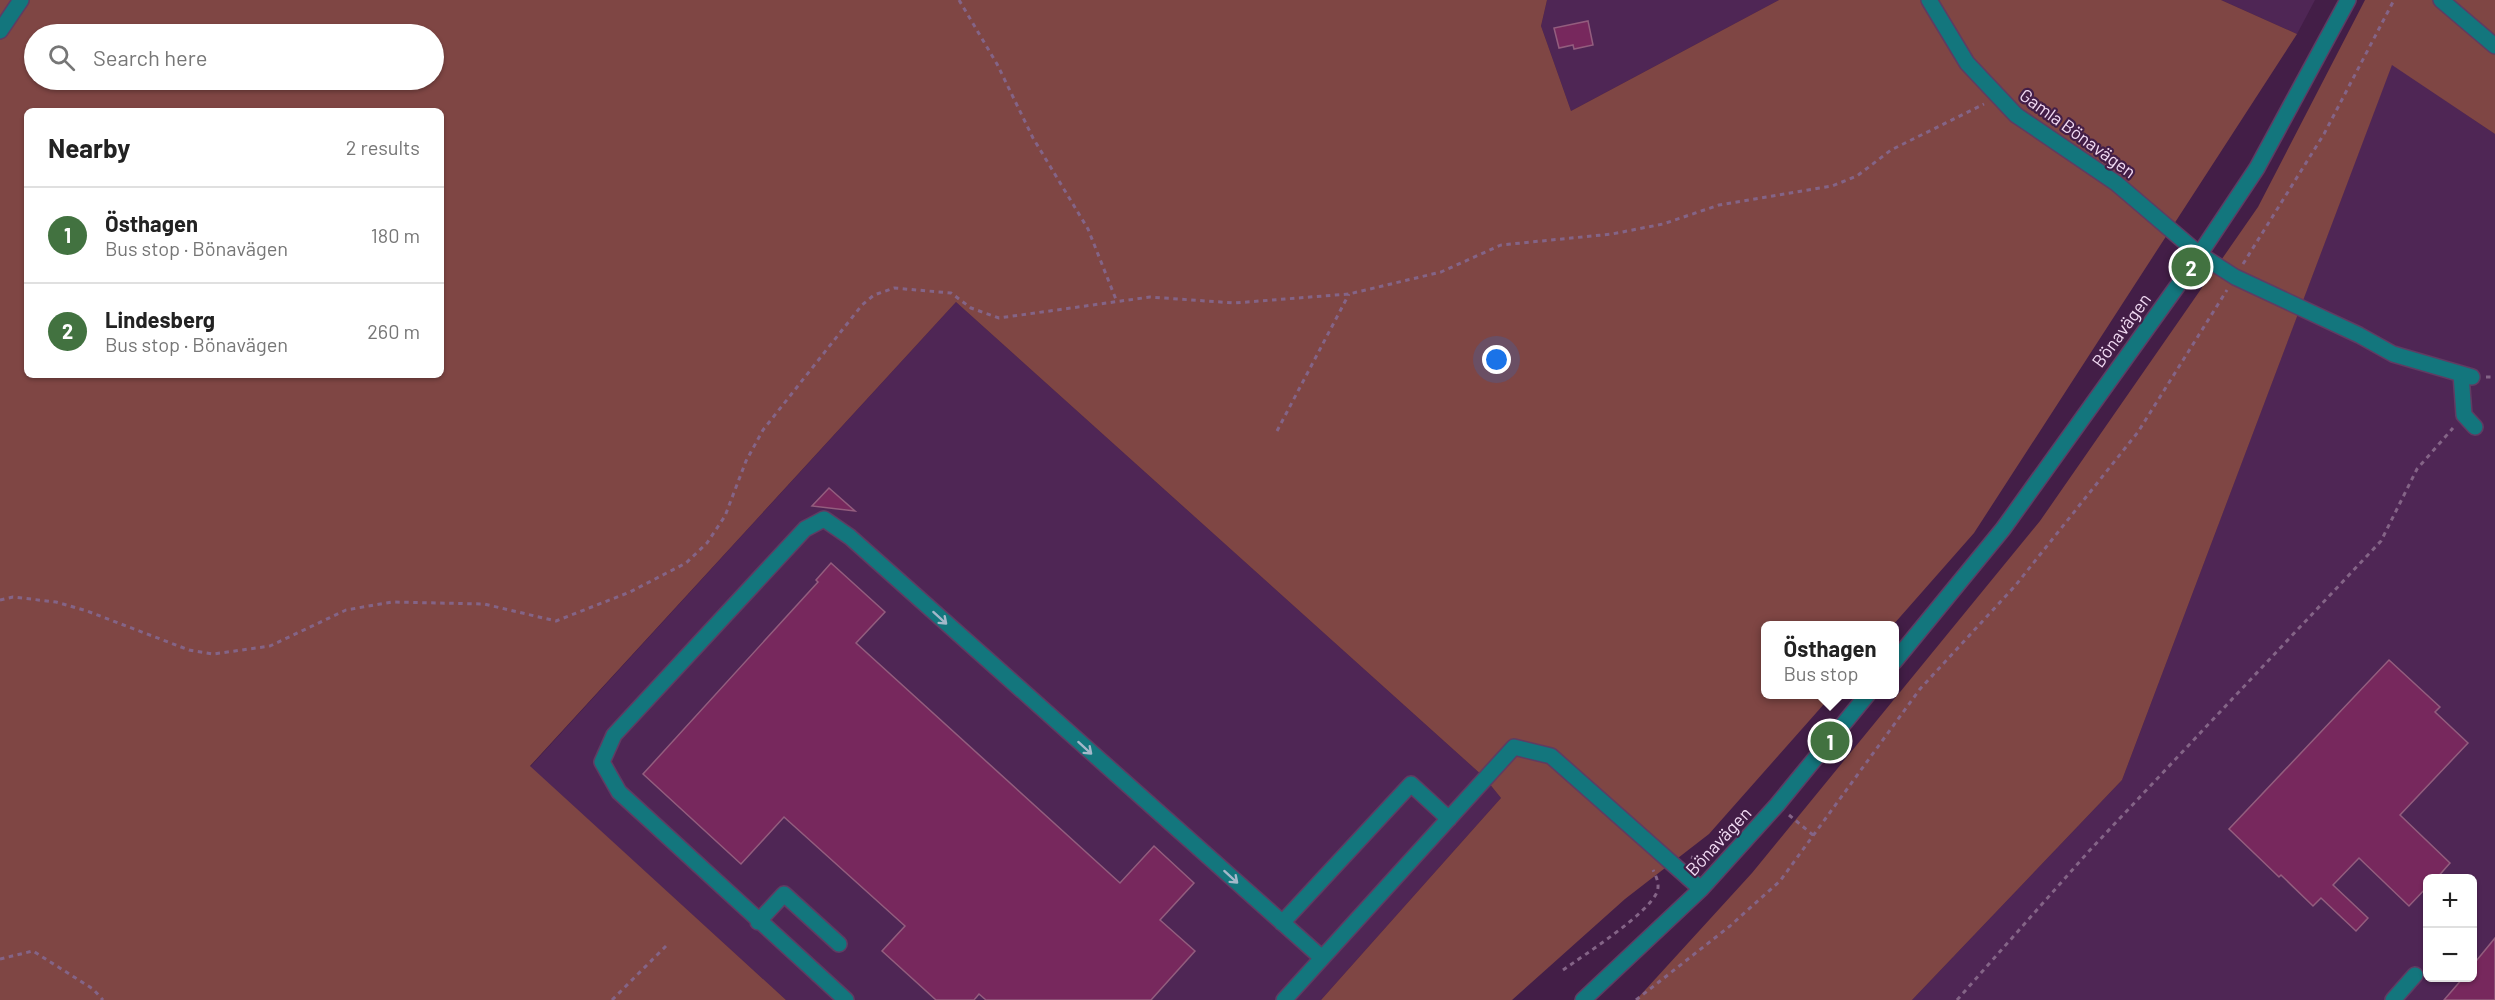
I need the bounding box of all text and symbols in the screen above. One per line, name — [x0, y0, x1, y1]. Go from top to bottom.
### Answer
search box — [24, 24, 444, 90]
icon: search — [45, 41, 78, 74]
text: Search here — [93, 44, 207, 70]
street label: Gamla Bönavägen — [2016, 84, 2140, 182]
text: Nearby — [48, 132, 130, 163]
text: 2 results — [346, 135, 420, 159]
text: Östhagen — [105, 210, 198, 236]
text: 1 — [64, 223, 71, 247]
text: 180 m — [371, 223, 420, 247]
text: Bus stop · Bönavägen — [105, 236, 288, 260]
pin: 2 — [2172, 244, 2210, 290]
street label: Bönavägen — [2087, 289, 2155, 371]
text: Lindesberg — [105, 306, 215, 332]
text: 2 — [62, 319, 73, 343]
text: 260 m — [367, 319, 420, 343]
text: Bus stop · Bönavägen — [105, 332, 288, 356]
your location — [1482, 345, 1511, 374]
one-way arrow — [932, 611, 947, 625]
popup — [1761, 621, 1899, 699]
text: Östhagen — [1784, 635, 1876, 661]
text: Bus stop — [1784, 661, 1859, 685]
pin: 1 — [1810, 718, 1850, 764]
one-way arrow — [1078, 741, 1093, 755]
street label: Bönavägen — [1681, 802, 1755, 880]
one-way arrow — [1223, 870, 1238, 884]
map controls — [2423, 874, 2477, 982]
button: + — [2423, 874, 2477, 928]
button: − — [2423, 928, 2477, 982]

